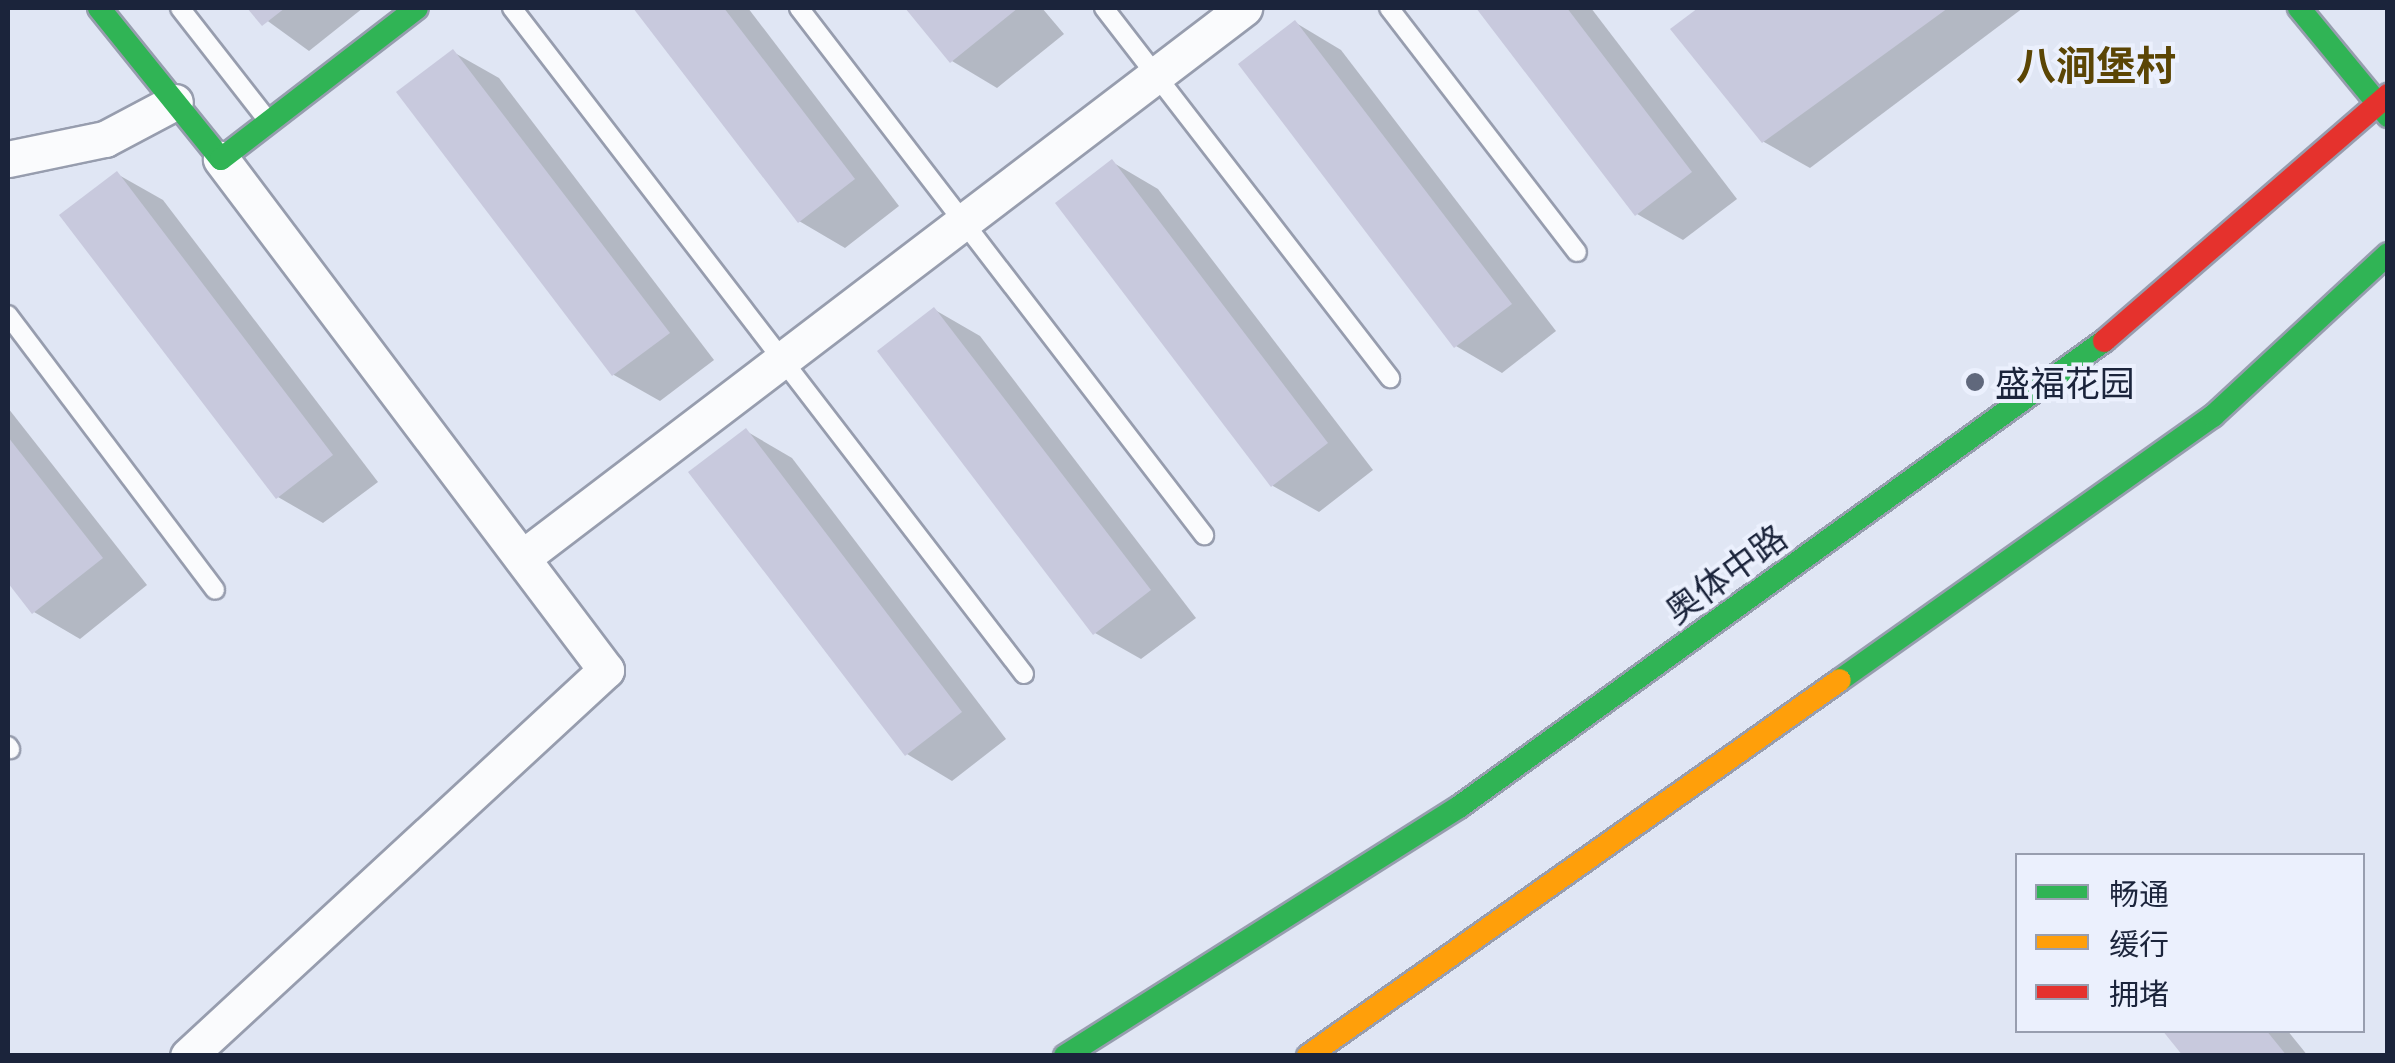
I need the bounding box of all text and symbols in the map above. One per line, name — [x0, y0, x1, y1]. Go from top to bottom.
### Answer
district label: 八涧堡村 — [2016, 40, 2176, 88]
place label: 盛福花园 — [1995, 361, 2135, 403]
marker: 盛福花园 — [1964, 371, 1986, 393]
street label: 奥体中路 — [1656, 515, 1794, 631]
legend — [2015, 853, 2365, 1033]
text: 畅通 — [2109, 873, 2169, 913]
text: 缓行 — [2109, 923, 2169, 963]
text: 拥堵 — [2109, 973, 2169, 1013]

